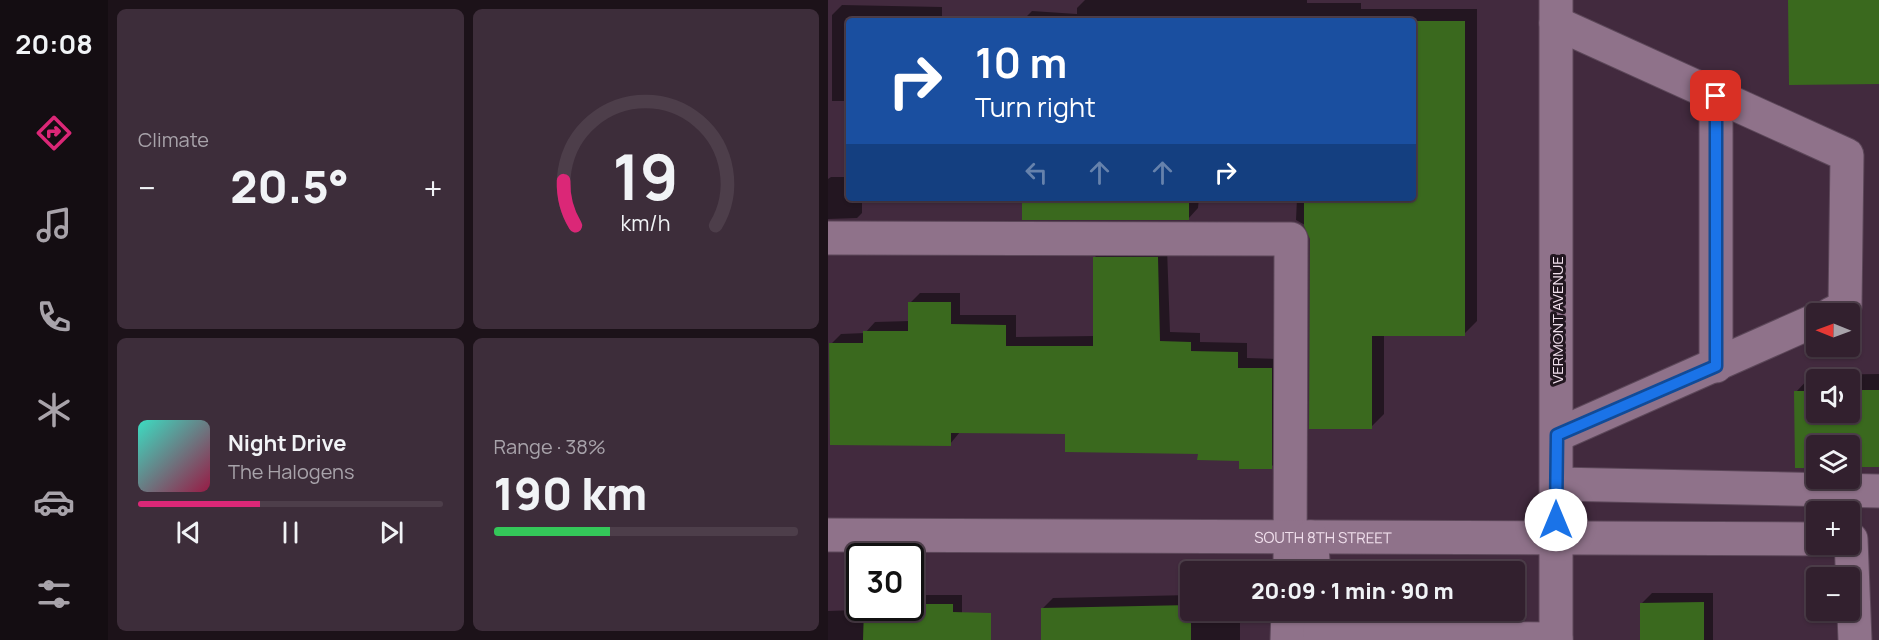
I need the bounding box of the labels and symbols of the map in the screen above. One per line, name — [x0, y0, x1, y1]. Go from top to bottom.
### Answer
pin — [1690, 70, 1741, 121]
street label: VERMONT AVENUE — [1547, 256, 1568, 384]
north arrow — [1806, 303, 1860, 357]
position arrow — [1524, 488, 1588, 552]
street label: SOUTH 8TH STREET — [1254, 526, 1392, 548]
speed limit sign: 30 — [846, 543, 924, 621]

